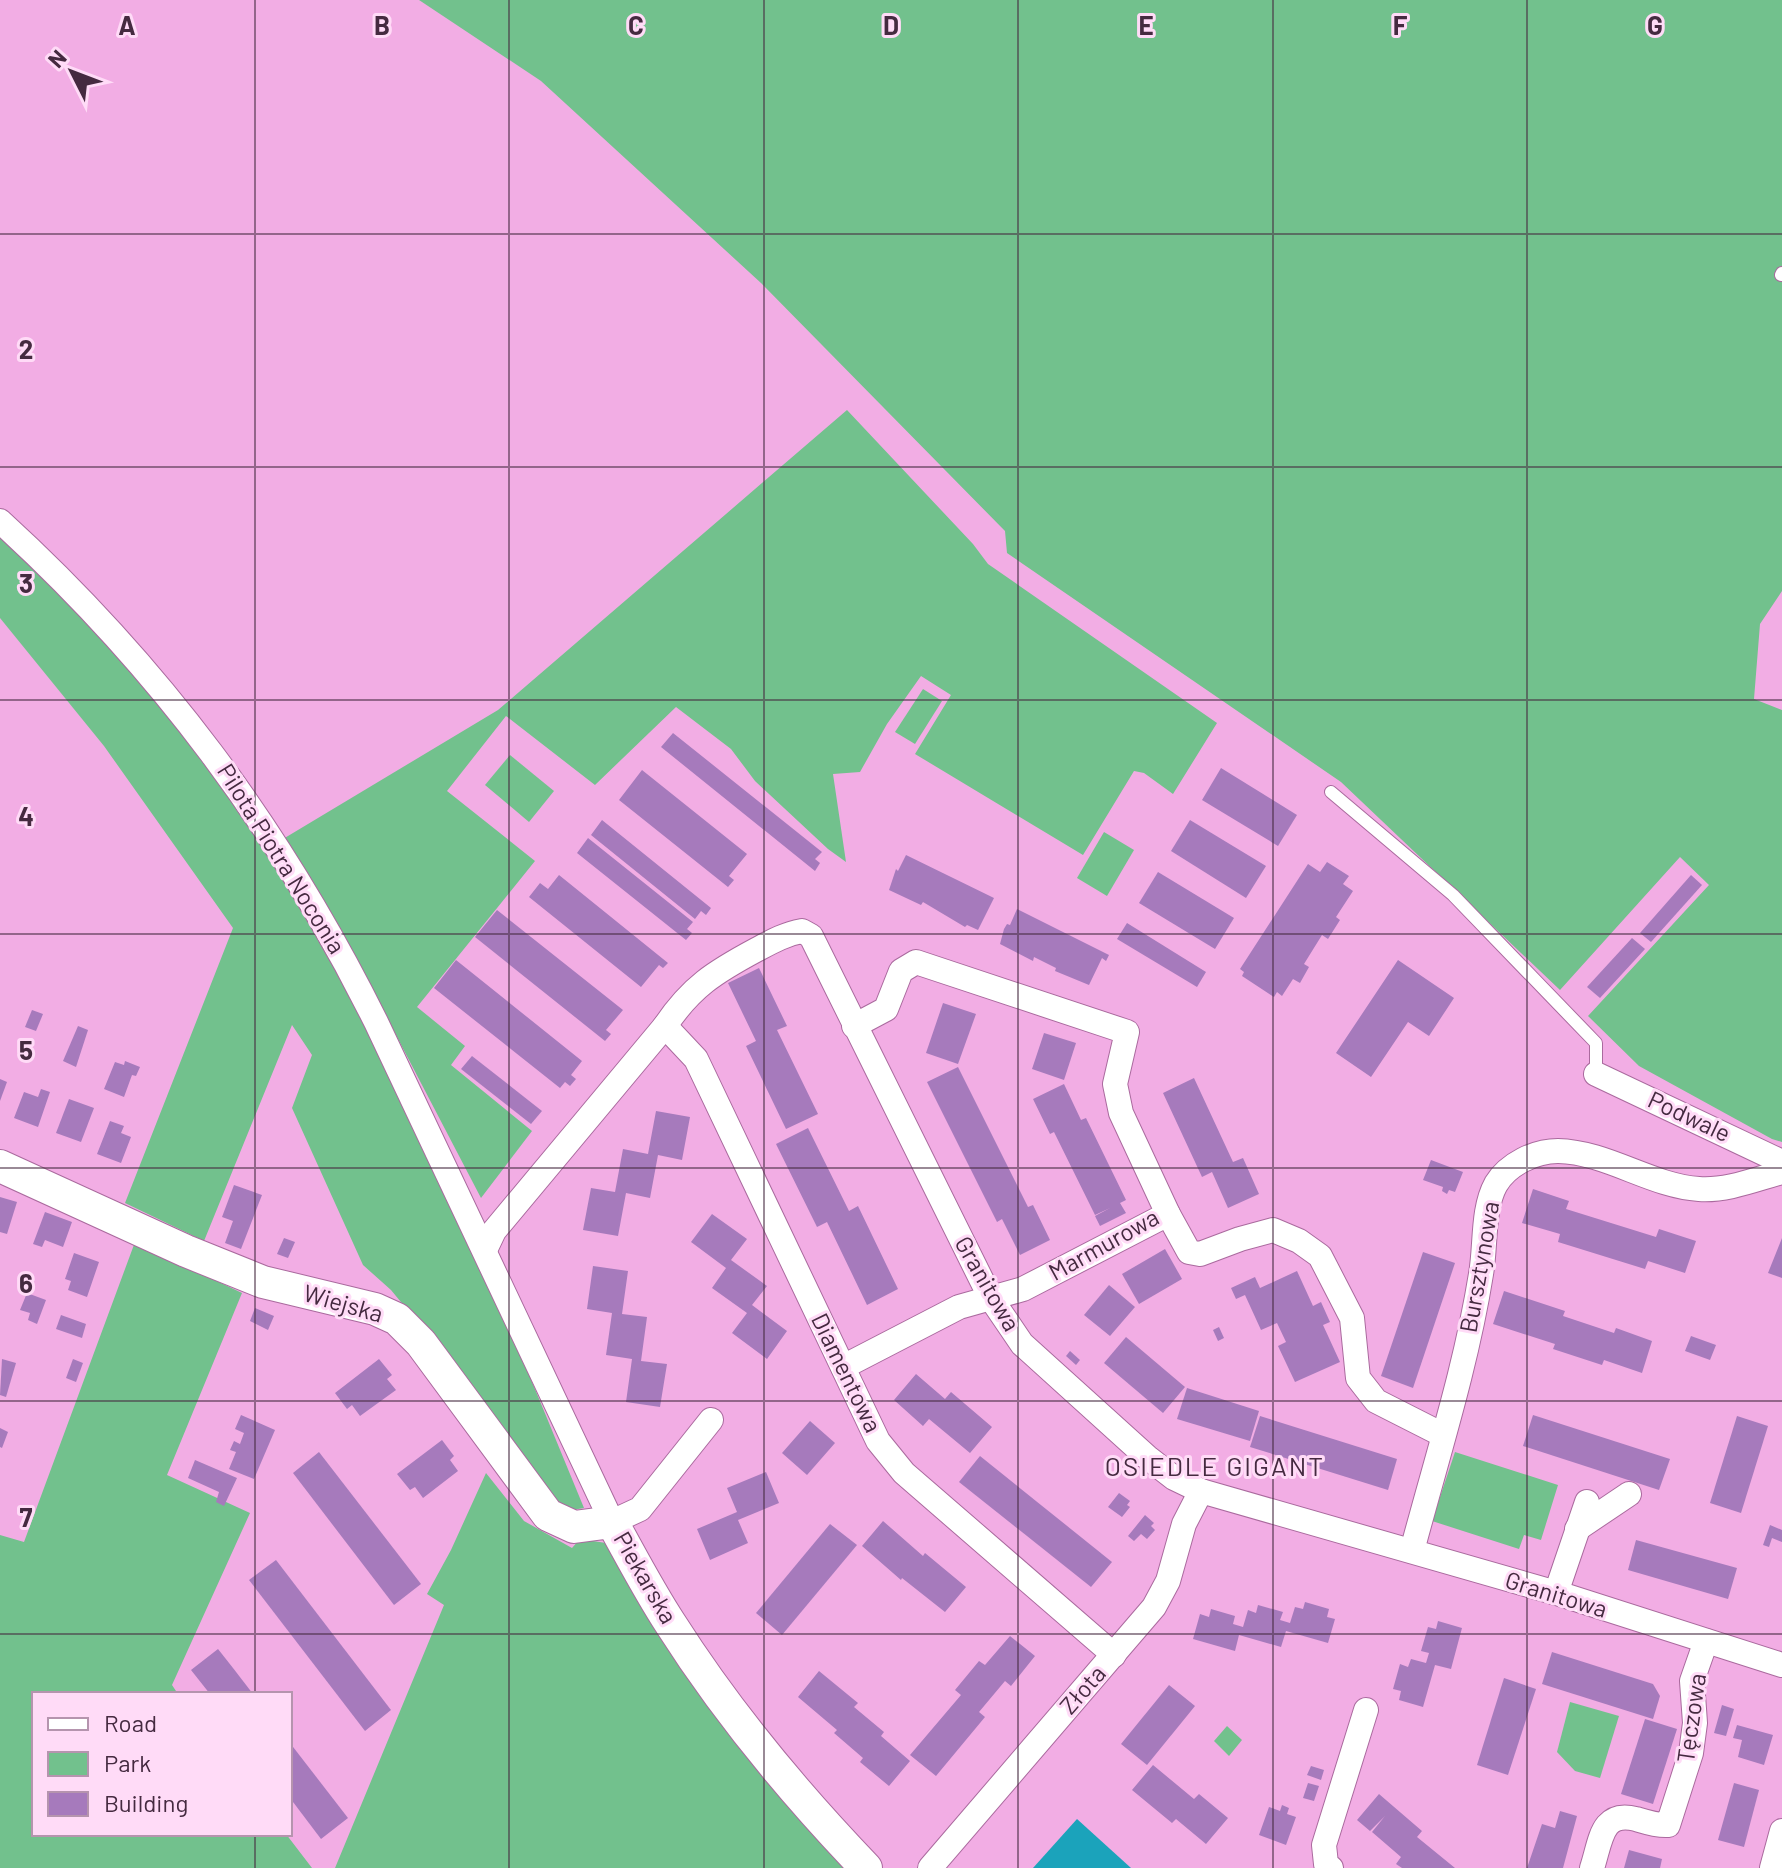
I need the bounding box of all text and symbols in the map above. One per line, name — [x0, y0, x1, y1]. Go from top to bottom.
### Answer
text: A — [118, 9, 136, 40]
text: B — [374, 9, 390, 40]
text: C — [628, 9, 644, 40]
text: D — [883, 9, 899, 40]
text: E — [1138, 9, 1154, 40]
text: F — [1393, 9, 1408, 40]
text: G — [1647, 9, 1663, 40]
north arrow — [32, 32, 112, 112]
text: N — [42, 44, 71, 72]
text: 2 — [19, 333, 33, 364]
text: 3 — [19, 567, 33, 598]
street label: Pilota Piotra Noconia — [212, 758, 352, 959]
text: 4 — [18, 800, 34, 831]
text: 5 — [19, 1034, 33, 1065]
street label: Podwale — [1644, 1084, 1735, 1147]
street label: Bursztynowa — [1453, 1199, 1504, 1335]
street label: Marmurowa — [1043, 1202, 1163, 1286]
street label: Granitowa — [949, 1231, 1027, 1336]
text: 6 — [19, 1267, 33, 1298]
street label: Wiejska — [300, 1277, 387, 1328]
street label: Diamentowa — [806, 1308, 889, 1437]
district label: OSIEDLE GIGANT — [1105, 1450, 1325, 1481]
text: 7 — [20, 1501, 33, 1532]
street label: Piekarska — [608, 1526, 684, 1628]
street label: Granitowa — [1502, 1564, 1611, 1623]
street label: Złota — [1053, 1659, 1111, 1719]
street label: Tęczowa — [1670, 1671, 1711, 1764]
legend — [32, 1692, 292, 1836]
text: Road — [104, 1708, 157, 1737]
text: Park — [104, 1748, 151, 1777]
text: Building — [104, 1788, 188, 1817]

